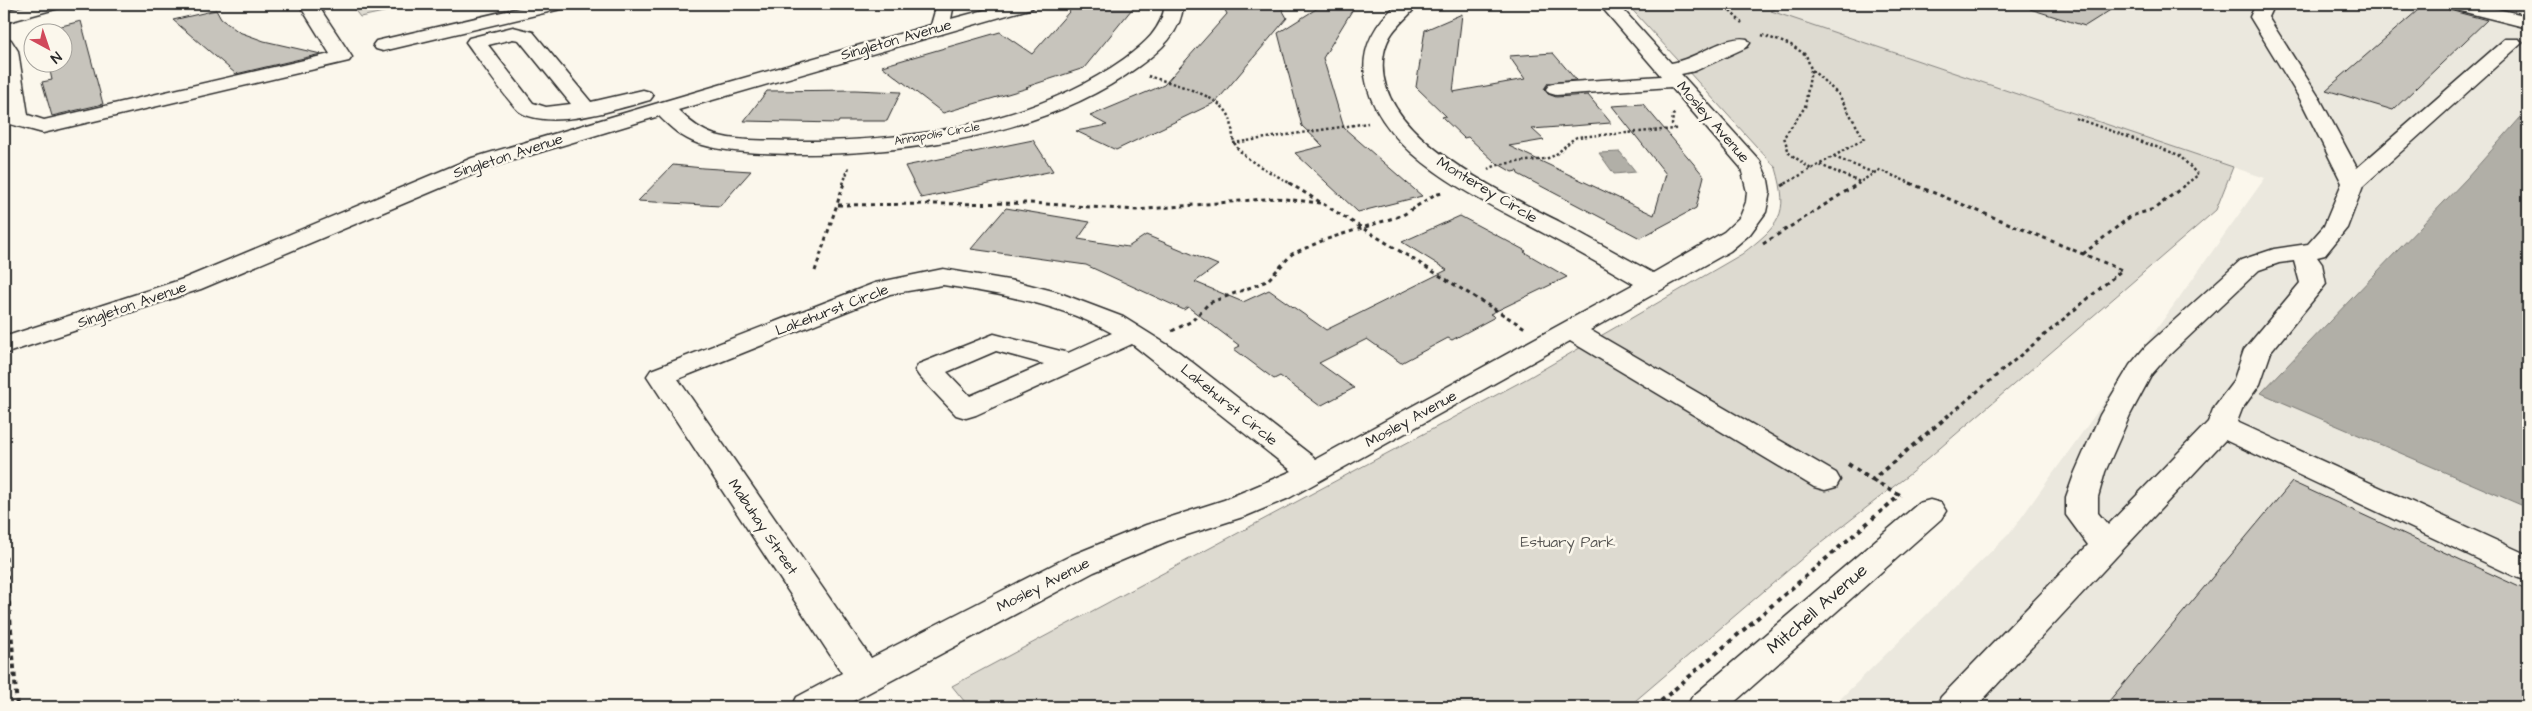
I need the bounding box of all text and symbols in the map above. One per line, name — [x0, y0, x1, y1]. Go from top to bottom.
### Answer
street label: Singleton Avenue — [838, 14, 954, 67]
north arrow — [22, 22, 72, 72]
text: N — [46, 47, 66, 68]
street label: Mosley Avenue — [1671, 77, 1754, 168]
street label: Annapolis Circle — [893, 118, 982, 150]
street label: Singleton Avenue — [450, 128, 566, 185]
street label: Monterey Circle — [1432, 152, 1541, 229]
street label: Singleton Avenue — [75, 276, 190, 334]
street label: Lakehurst Circle — [772, 279, 892, 341]
street label: Lakehurst Circle — [1176, 359, 1282, 451]
street label: Mosley Avenue — [1361, 385, 1461, 454]
street label: Mabuhay Street — [722, 475, 803, 580]
park label: Estuary Park — [1521, 532, 1615, 554]
street label: Mosley Avenue — [993, 553, 1094, 618]
street label: Mitchell Avenue — [1761, 558, 1873, 660]

